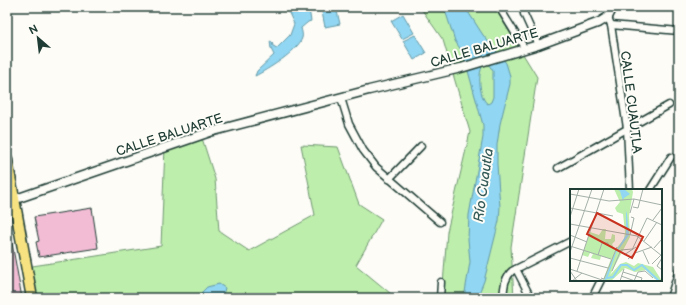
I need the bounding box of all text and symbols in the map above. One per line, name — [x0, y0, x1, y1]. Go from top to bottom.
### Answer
north arrow — [18, 18, 58, 58]
text: N — [27, 22, 40, 37]
street label: CALLE BALUARTE — [429, 25, 540, 71]
street label: CALLE CUAUTLA — [617, 50, 645, 154]
street label: CALLE BALUARTE — [114, 110, 225, 160]
water label: Río Cuautla — [470, 147, 497, 223]
inset map — [570, 189, 662, 281]

